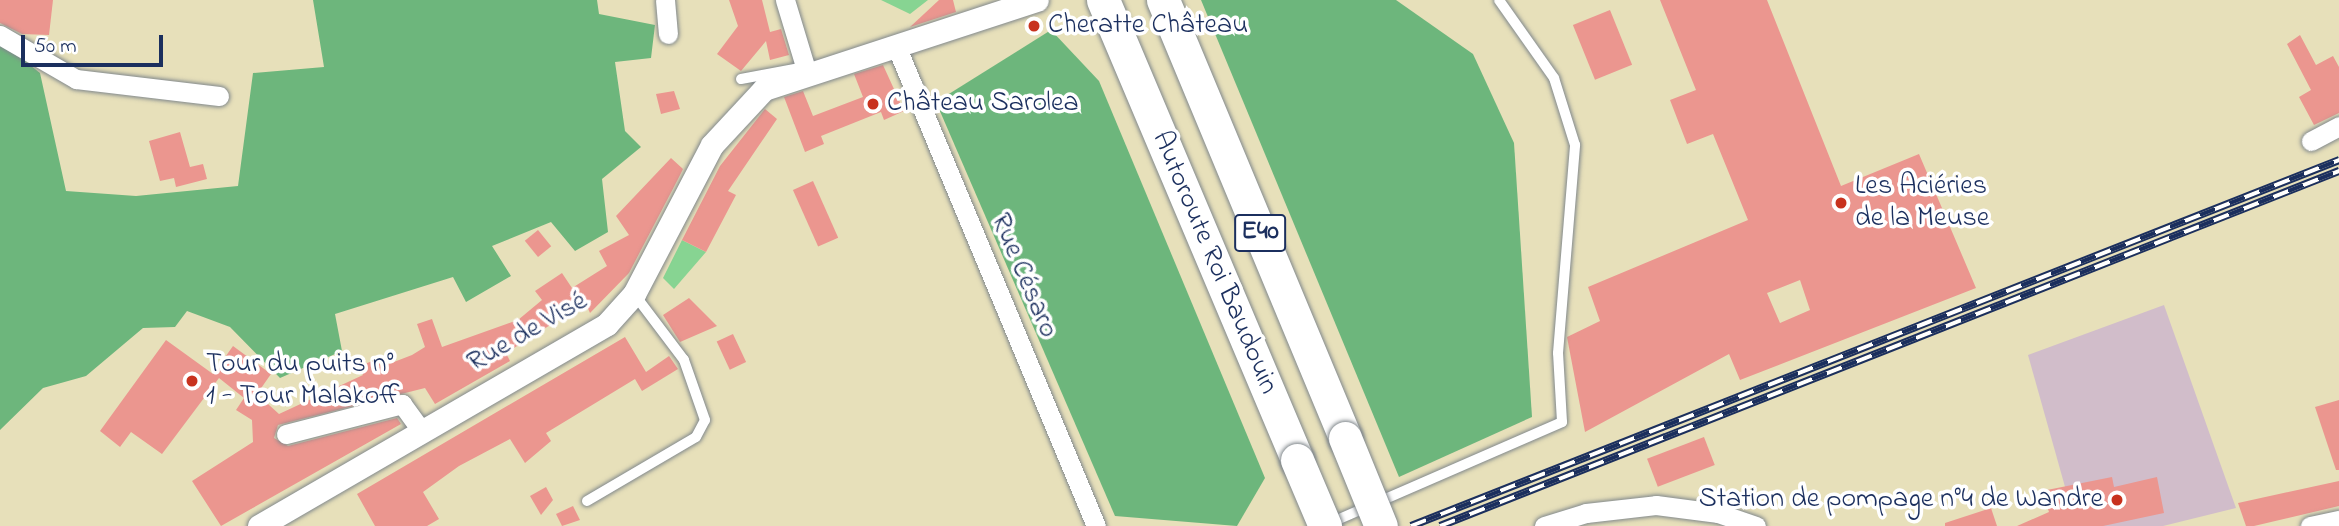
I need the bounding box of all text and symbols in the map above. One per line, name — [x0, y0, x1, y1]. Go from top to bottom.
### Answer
place label: Cheratte Château — [1048, 9, 1248, 43]
marker: Cheratte Château — [1026, 18, 1042, 34]
scale bar — [24, 21, 166, 65]
text: 50 m — [34, 32, 77, 62]
place label: Château Sarolea — [887, 87, 1079, 121]
marker: Château Sarolea — [865, 96, 881, 112]
street label: Autoroute Roi Baudouin — [1143, 126, 1285, 400]
place label: Les Aciéries de la Meuse — [1855, 170, 1989, 236]
marker: Les Aciéries de la Meuse — [1833, 195, 1849, 211]
street label: Rue Césaro — [982, 209, 1064, 343]
road number: E40 — [1234, 210, 1286, 256]
street label: Rue de Visé — [462, 285, 594, 381]
place label: Tour du puits n° 1 - Tour Malakoff — [206, 348, 399, 414]
marker: Tour du puits n° 1 - Tour Malakoff — [184, 373, 200, 389]
place label: Station de pompage n°4 de Wandre — [1699, 483, 2103, 517]
marker: Station de pompage n°4 de Wandre — [2109, 492, 2125, 508]

